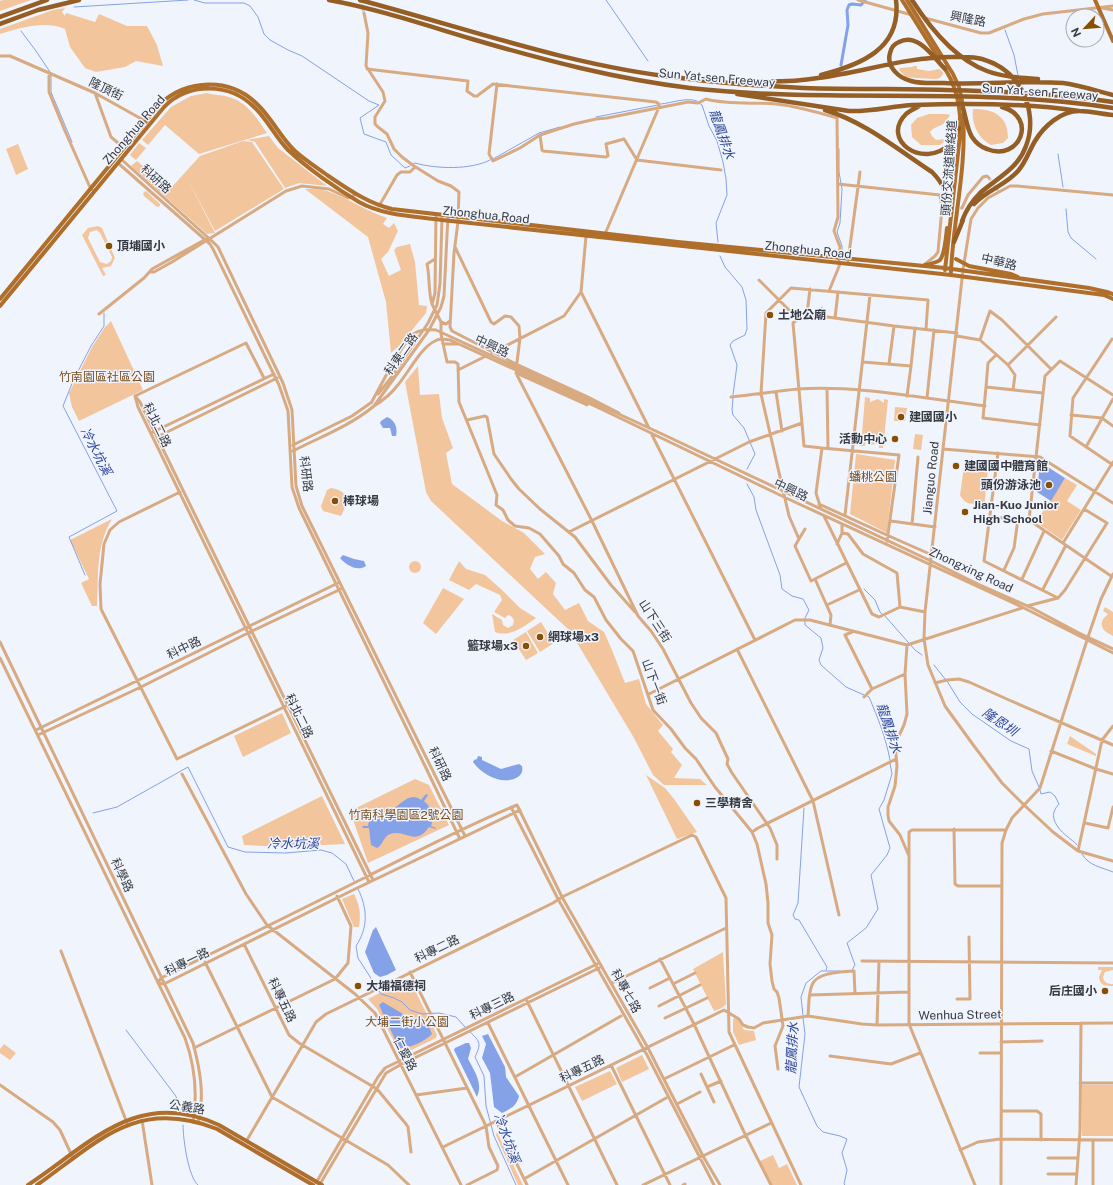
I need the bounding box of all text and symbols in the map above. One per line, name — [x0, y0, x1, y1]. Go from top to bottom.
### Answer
north arrow — [1065, 8, 1105, 48]
street label: 興隆路 — [949, 9, 987, 29]
text: N — [1069, 26, 1083, 39]
street label: Sun Yat-sen Freeway — [658, 66, 776, 90]
street label: 隆頂街 — [87, 75, 125, 103]
street label: Sun Yat-sen Freeway — [981, 81, 1099, 103]
street label: Zhonghua Road — [100, 92, 168, 168]
water label: 龍鳳排水 — [706, 107, 738, 162]
street label: 頭份交流道聯絡道 — [939, 120, 959, 216]
street label: 科研路 — [138, 162, 174, 196]
street label: Zhonghua Road — [442, 203, 530, 227]
street label: Zhonghua Road — [764, 238, 852, 262]
place label: 頂埔國小 — [117, 239, 165, 253]
marker: 頂埔國小 — [104, 241, 114, 251]
street label: 中華路 — [980, 251, 1018, 273]
place label: 土地公廟 — [778, 308, 826, 322]
marker: 土地公廟 — [765, 310, 775, 320]
street label: 科東二路 — [381, 330, 421, 378]
street label: 中興路 — [473, 332, 511, 360]
park label: 竹南園區社區公園 — [59, 370, 155, 384]
street label: 科北二路 — [140, 400, 174, 450]
place label: 建國國小 — [909, 410, 957, 424]
marker: 建國國小 — [896, 412, 906, 422]
water label: 冷水坑溪 — [78, 424, 115, 479]
place label: 活動中心 — [839, 432, 887, 446]
marker: 活動中心 — [890, 434, 900, 444]
street label: Jianguo Road — [920, 441, 942, 515]
street label: 科研路 — [297, 455, 315, 493]
place label: 建國國中體育館 — [964, 459, 1048, 473]
marker: 建國國中體育館 — [951, 461, 961, 471]
park label: 蟠桃公園 — [849, 470, 897, 484]
street label: 中興路 — [772, 476, 810, 504]
place label: 頭份游泳池 — [981, 478, 1041, 492]
marker: 頭份游泳池 — [1044, 480, 1054, 490]
place label: 棒球場 — [343, 494, 379, 508]
marker: 棒球場 — [330, 496, 340, 506]
place label: Jian-Kuo Junior High School — [973, 498, 1059, 526]
marker: Jian-Kuo Junior High School — [960, 507, 970, 517]
street label: Zhongxing Road — [927, 544, 1015, 596]
street label: 山下三街 — [636, 597, 674, 645]
place label: 網球場x3 — [548, 630, 599, 644]
marker: 網球場x3 — [535, 632, 545, 642]
street label: 科中路 — [165, 634, 203, 662]
place label: 籃球場x3 — [467, 639, 518, 653]
marker: 籃球場x3 — [521, 641, 531, 651]
street label: 山下一街 — [639, 657, 669, 707]
street label: 科北二路 — [282, 691, 316, 741]
water label: 龍鳳排水 — [874, 701, 904, 756]
water label: 隆恩圳 — [980, 705, 1022, 740]
street label: 科研路 — [426, 745, 454, 783]
place label: 三學精舍 — [705, 796, 753, 810]
marker: 三學精舍 — [692, 798, 702, 808]
park label: 竹南科學園區2號公園 — [348, 808, 464, 822]
water label: 冷水坑溪 — [267, 836, 321, 851]
street label: 科學路 — [108, 856, 136, 894]
street label: 科專二路 — [412, 932, 462, 966]
street label: 科專一路 — [162, 945, 212, 979]
street label: 科專七路 — [608, 967, 644, 1015]
street label: 科專五路 — [265, 975, 299, 1025]
place label: 大埔福德祠 — [366, 979, 426, 993]
marker: 大埔福德祠 — [353, 981, 363, 991]
place label: 后庄國小 — [1049, 984, 1097, 998]
marker: 后庄國小 — [1100, 986, 1110, 996]
street label: 科專三路 — [467, 989, 517, 1023]
street label: Wenhua Street — [918, 1007, 1002, 1023]
park label: 大埔二街小公園 — [365, 1015, 449, 1029]
water label: 龍鳳排水 — [783, 1021, 801, 1074]
street label: 仁愛路 — [391, 1035, 419, 1073]
street label: 科專五路 — [557, 1052, 607, 1086]
street label: 公義路 — [168, 1097, 206, 1117]
water label: 冷水坑溪 — [491, 1111, 524, 1167]

